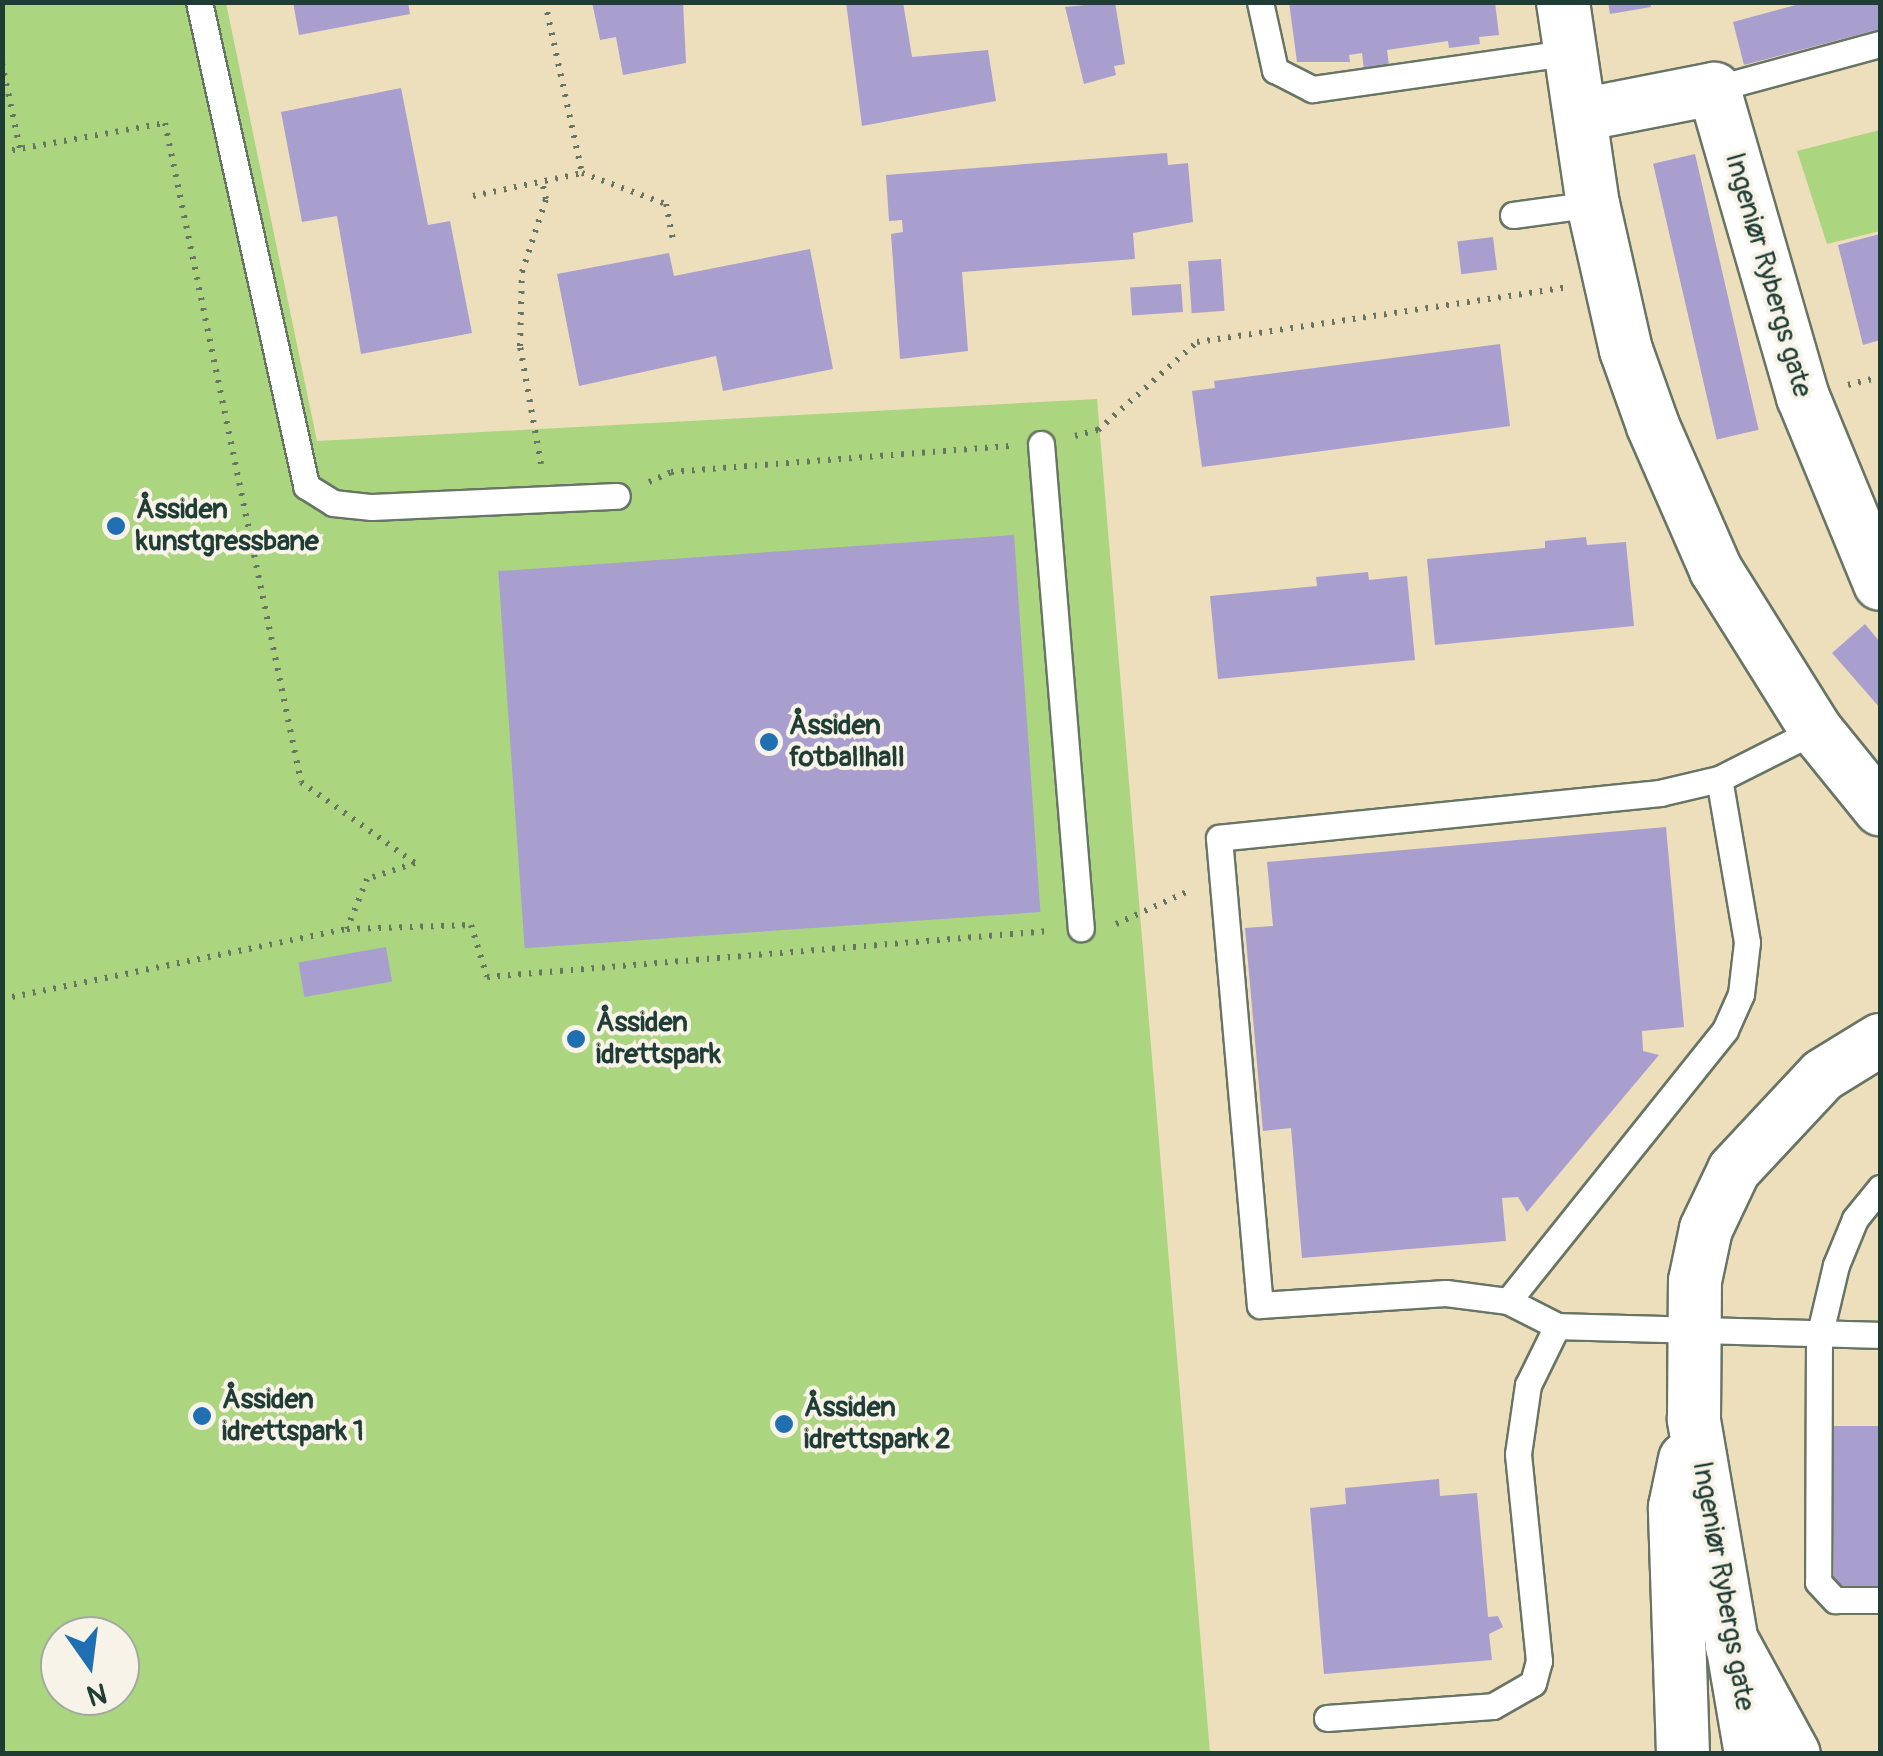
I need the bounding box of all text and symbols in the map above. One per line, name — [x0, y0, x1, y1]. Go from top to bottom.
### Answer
street label: Ingeniør Rybergs gate — [1717, 149, 1819, 401]
place label: Åssiden kunstgressbane — [136, 493, 319, 559]
marker: Åssiden kunstgressbane — [105, 515, 127, 537]
place label: Åssiden fotballhall — [789, 709, 905, 775]
marker: Åssiden fotballhall — [758, 731, 780, 753]
place label: Åssiden idrettspark — [596, 1006, 721, 1072]
marker: Åssiden idrettspark — [565, 1028, 587, 1050]
place label: Åssiden idrettspark 1 — [222, 1383, 364, 1449]
place label: Åssiden idrettspark 2 — [804, 1391, 951, 1457]
marker: Åssiden idrettspark 1 — [191, 1405, 213, 1427]
marker: Åssiden idrettspark 2 — [773, 1413, 795, 1435]
street label: Ingeniør Rybergs gate — [1685, 1459, 1761, 1713]
north arrow — [40, 1616, 140, 1716]
text: N — [83, 1674, 110, 1713]

